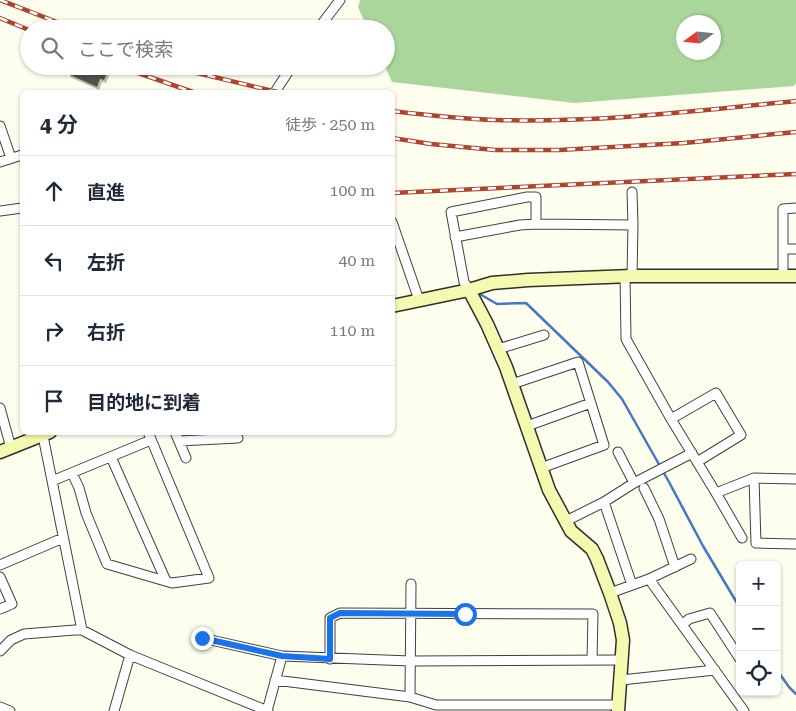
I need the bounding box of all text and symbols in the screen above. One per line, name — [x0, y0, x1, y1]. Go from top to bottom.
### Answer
north arrow — [676, 15, 721, 60]
search box — [20, 20, 395, 75]
icon: search — [38, 34, 66, 62]
text: ここで検索 — [78, 38, 173, 61]
text: 4 分 — [40, 113, 78, 137]
text: 徒歩 · 250 m — [285, 115, 375, 134]
icon: ahead — [40, 177, 68, 205]
text: 直進 — [87, 181, 125, 204]
text: 100 m — [329, 181, 375, 200]
icon: left — [40, 247, 68, 275]
text: 左折 — [87, 251, 125, 274]
text: 40 m — [338, 251, 375, 270]
icon: right — [40, 317, 68, 345]
text: 右折 — [87, 321, 125, 344]
text: 110 m — [329, 321, 375, 340]
icon: arrive — [40, 387, 68, 415]
text: 目的地に到着 — [87, 391, 201, 414]
map controls — [736, 561, 781, 696]
button: + — [736, 561, 781, 606]
route start — [454, 603, 477, 626]
button: − — [736, 606, 781, 651]
route end — [191, 627, 214, 650]
button: locate — [736, 651, 781, 696]

